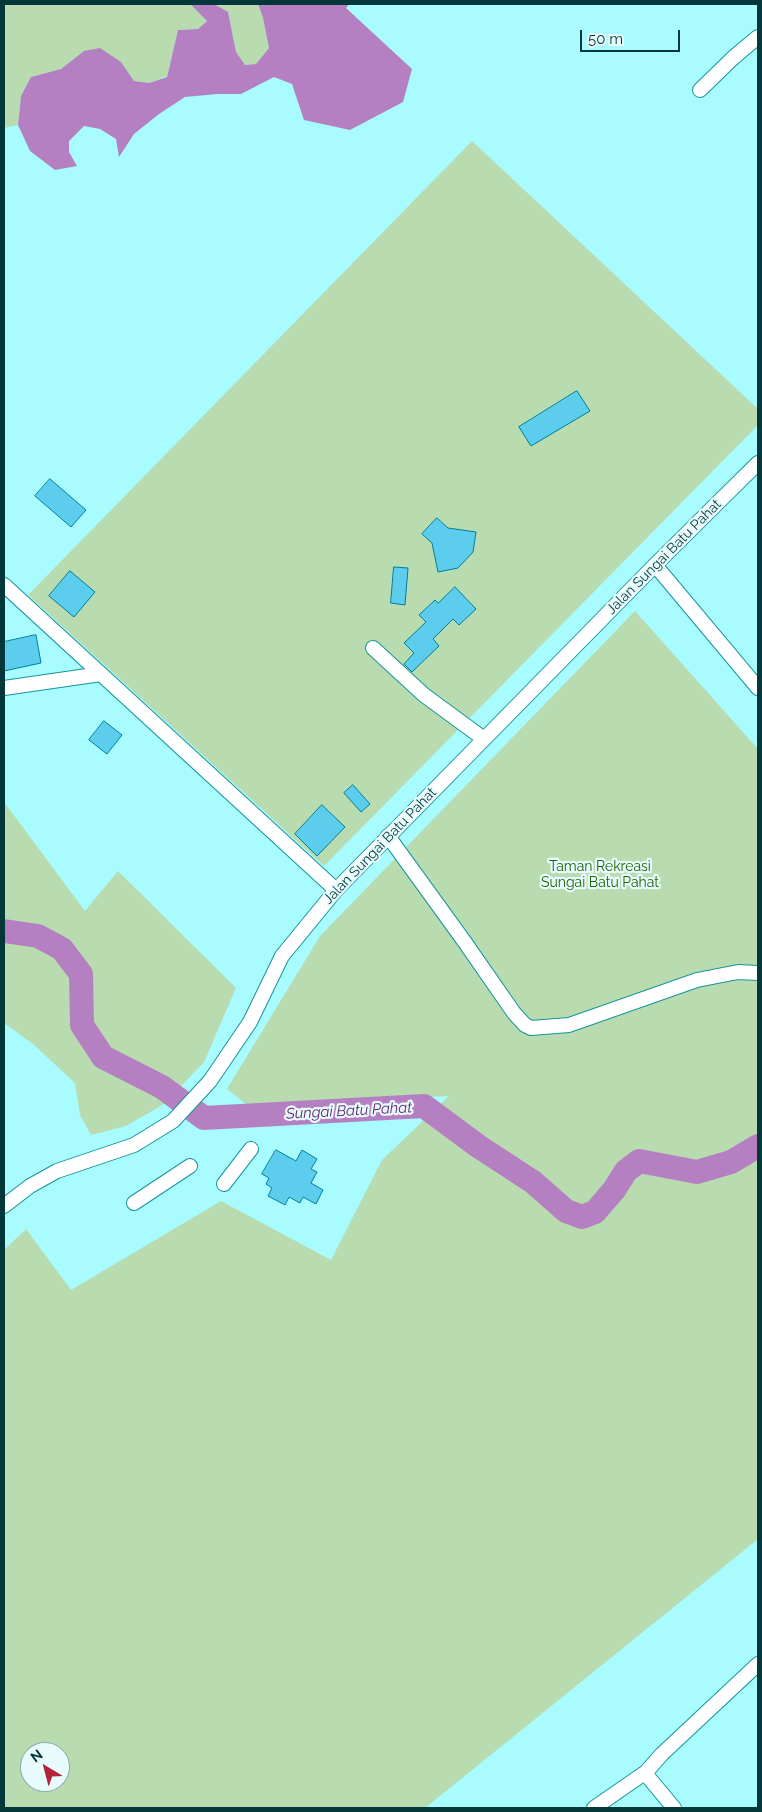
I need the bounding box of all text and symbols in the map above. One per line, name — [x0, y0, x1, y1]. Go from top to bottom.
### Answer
scale bar — [582, 20, 682, 52]
text: 50 m — [588, 30, 623, 48]
street label: Jalan Sungai Batu Pahat — [603, 496, 725, 618]
street label: Jalan Sungai Batu Pahat — [320, 784, 440, 908]
park label: Taman Rekreasi Sungai Batu Pahat — [541, 859, 659, 892]
water label: Sungai Batu Pahat — [286, 1099, 412, 1123]
north arrow — [20, 1742, 70, 1792]
text: N — [27, 1746, 46, 1765]

